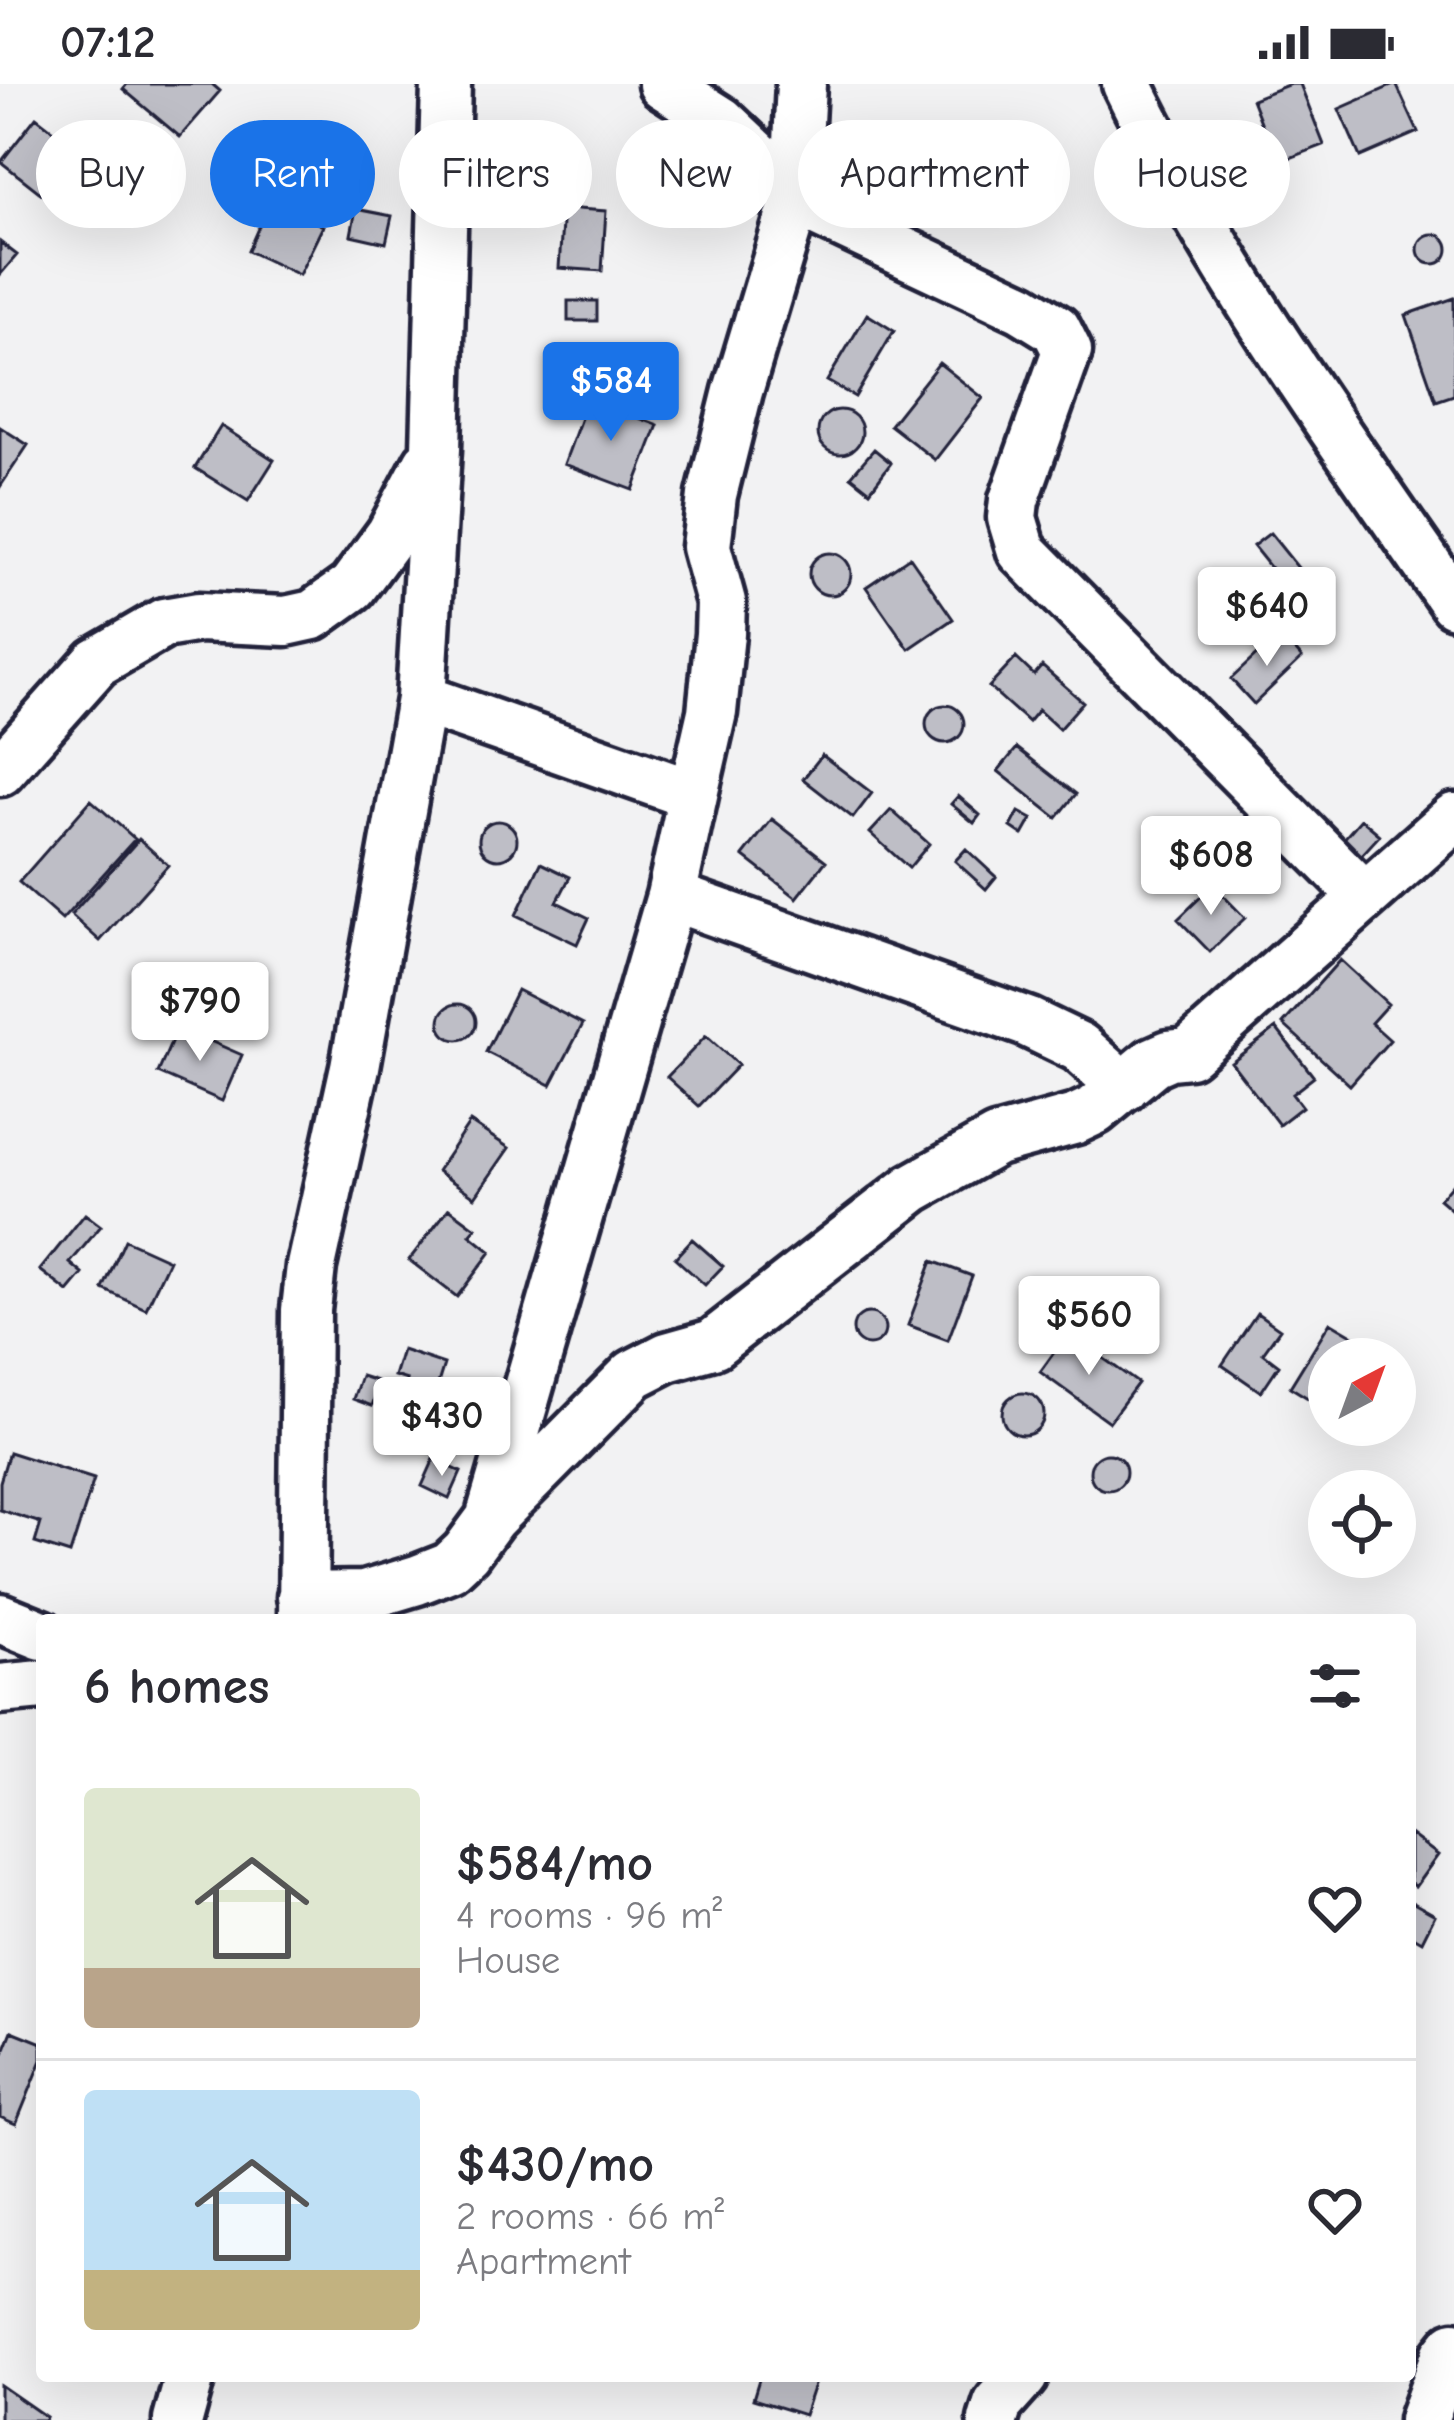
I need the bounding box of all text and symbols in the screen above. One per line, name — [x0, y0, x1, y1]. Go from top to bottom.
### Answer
text: 07:12 — [60, 16, 155, 68]
chip: Buy — [36, 120, 186, 228]
chip: Rent — [210, 120, 375, 228]
chip: Filters — [399, 120, 592, 228]
chip: New — [616, 120, 774, 228]
chip: Apartment — [798, 120, 1070, 228]
chip: House — [1094, 120, 1290, 228]
pin: $584 — [540, 342, 682, 444]
text: $584 — [570, 358, 652, 403]
pin: $640 — [1196, 567, 1338, 669]
text: $640 — [1225, 583, 1309, 628]
pin: $608 — [1140, 816, 1282, 918]
text: $608 — [1168, 832, 1254, 877]
pin: $790 — [129, 962, 271, 1064]
text: $790 — [159, 978, 241, 1023]
pin: $560 — [1018, 1276, 1160, 1378]
text: $560 — [1046, 1292, 1132, 1337]
north arrow — [1308, 1338, 1416, 1446]
map controls — [1308, 1338, 1416, 1578]
pin: $430 — [371, 1377, 513, 1479]
text: $430 — [400, 1393, 484, 1438]
button: locate — [1308, 1470, 1416, 1578]
icon: filters — [1302, 1653, 1368, 1719]
text: 6 homes — [84, 1657, 269, 1716]
text: $584/mo — [456, 1834, 653, 1893]
icon: home — [180, 1836, 324, 1980]
icon: heart — [1302, 1875, 1368, 1941]
text: 4 rooms · 96 m² — [456, 1893, 722, 1938]
text: House — [456, 1938, 560, 1983]
text: $430/mo — [456, 2135, 654, 2194]
icon: home — [180, 2138, 324, 2282]
icon: heart — [1302, 2177, 1368, 2243]
text: 2 rooms · 66 m² — [456, 2194, 724, 2239]
text: Apartment — [456, 2239, 631, 2284]

